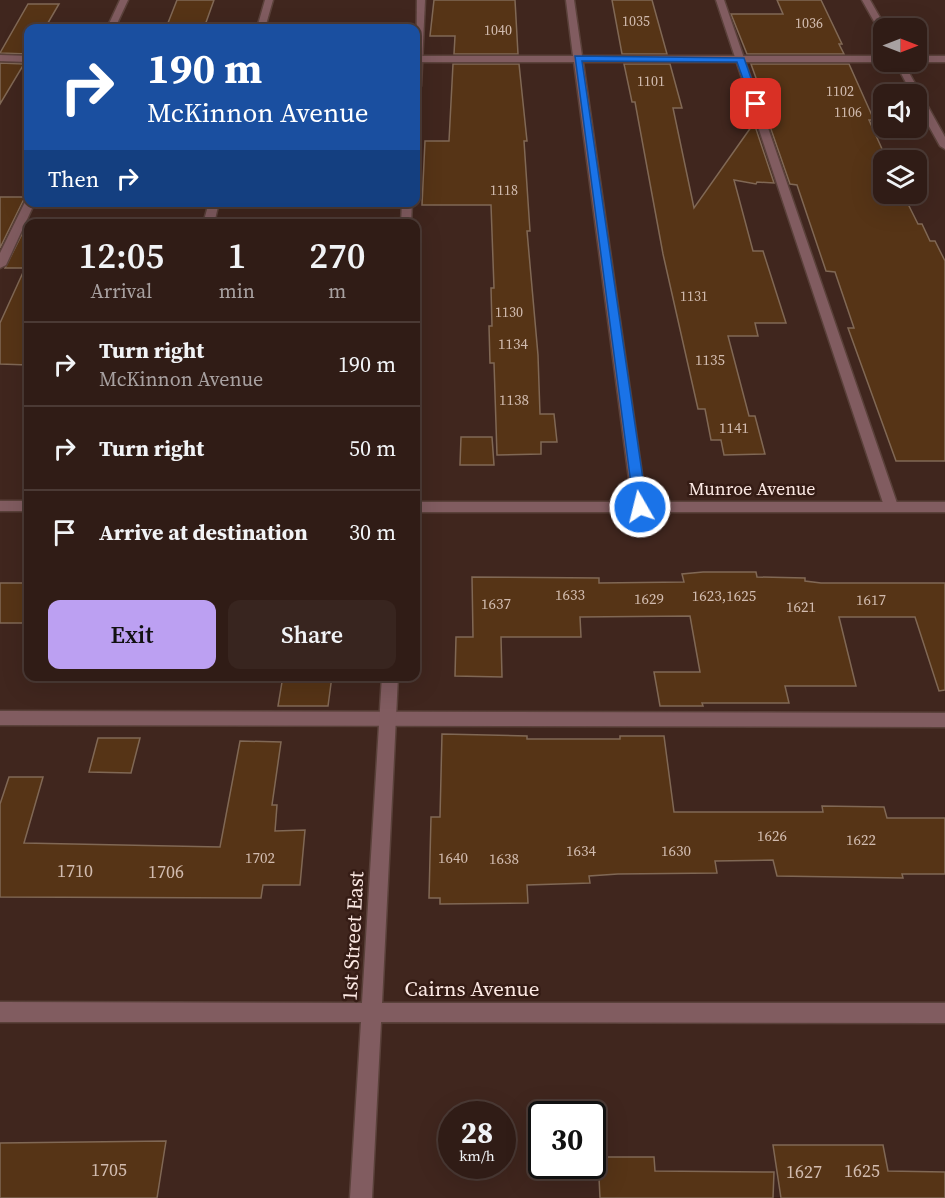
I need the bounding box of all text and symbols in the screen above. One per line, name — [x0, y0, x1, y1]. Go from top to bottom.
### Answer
house number: 1035 — [622, 11, 650, 31]
house number: 1036 — [795, 13, 823, 33]
north arrow — [873, 18, 927, 72]
map controls — [873, 18, 927, 204]
house number: 1040 — [484, 20, 512, 40]
text: 190 m — [147, 39, 262, 97]
icon: right — [48, 48, 126, 126]
house number: 1101 — [637, 71, 665, 91]
pin — [730, 78, 781, 129]
house number: 1102 — [826, 81, 854, 101]
button: sound — [873, 84, 927, 138]
icon: arrive — [739, 87, 772, 120]
text: McKinnon Avenue — [147, 94, 369, 131]
house number: 1106 — [834, 102, 862, 122]
button: layers — [873, 150, 927, 204]
icon: right — [111, 162, 144, 195]
text: Then — [48, 164, 99, 194]
house number: 1118 — [490, 180, 518, 200]
text: 12:05 — [79, 231, 164, 280]
text: 1 — [227, 231, 246, 280]
text: 270 — [309, 231, 365, 280]
text: Arrival — [90, 277, 152, 305]
text: min — [219, 277, 255, 305]
text: m — [328, 277, 346, 305]
house number: 1131 — [680, 286, 708, 306]
house number: 1130 — [495, 302, 523, 322]
house number: 1134 — [498, 333, 528, 354]
text: Turn right — [99, 335, 204, 365]
icon: right — [48, 348, 81, 381]
text: 190 m — [338, 349, 396, 379]
house number: 1135 — [695, 349, 725, 370]
text: McKinnon Avenue — [99, 365, 263, 393]
house number: 1138 — [499, 389, 529, 410]
house number: 1141 — [719, 417, 749, 438]
icon: right — [48, 432, 81, 465]
text: Turn right — [99, 433, 204, 463]
text: 50 m — [349, 433, 396, 463]
position arrow — [608, 475, 672, 539]
street label: Munroe Avenue — [688, 476, 816, 501]
icon: arrive — [48, 516, 81, 549]
text: Arrive at destination — [99, 517, 308, 547]
text: 30 m — [349, 517, 396, 547]
house number: 1633 — [555, 584, 585, 605]
house number: 1623,1625 — [692, 585, 756, 606]
house number: 1629 — [634, 588, 664, 609]
house number: 1617 — [856, 589, 886, 610]
house number: 1637 — [481, 593, 511, 614]
house number: 1621 — [786, 596, 816, 617]
button: Exit — [48, 600, 216, 669]
button: Share — [228, 600, 396, 669]
house number: 1626 — [757, 825, 787, 846]
house number: 1622 — [846, 829, 876, 850]
house number: 1634 — [566, 840, 596, 861]
house number: 1630 — [661, 840, 691, 861]
house number: 1702 — [245, 847, 275, 868]
house number: 1640 — [438, 847, 468, 868]
house number: 1638 — [489, 848, 519, 869]
house number: 1710 — [57, 858, 93, 883]
house number: 1706 — [148, 859, 184, 884]
street label: 1st Street East — [335, 870, 370, 1002]
street label: Cairns Avenue — [405, 974, 539, 1003]
speed limit sign: 30 — [528, 1101, 606, 1179]
text: 28 — [461, 1112, 493, 1153]
text: km/h — [459, 1145, 495, 1166]
house number: 1705 — [91, 1157, 127, 1182]
house number: 1625 — [844, 1158, 880, 1183]
house number: 1627 — [786, 1159, 822, 1184]

